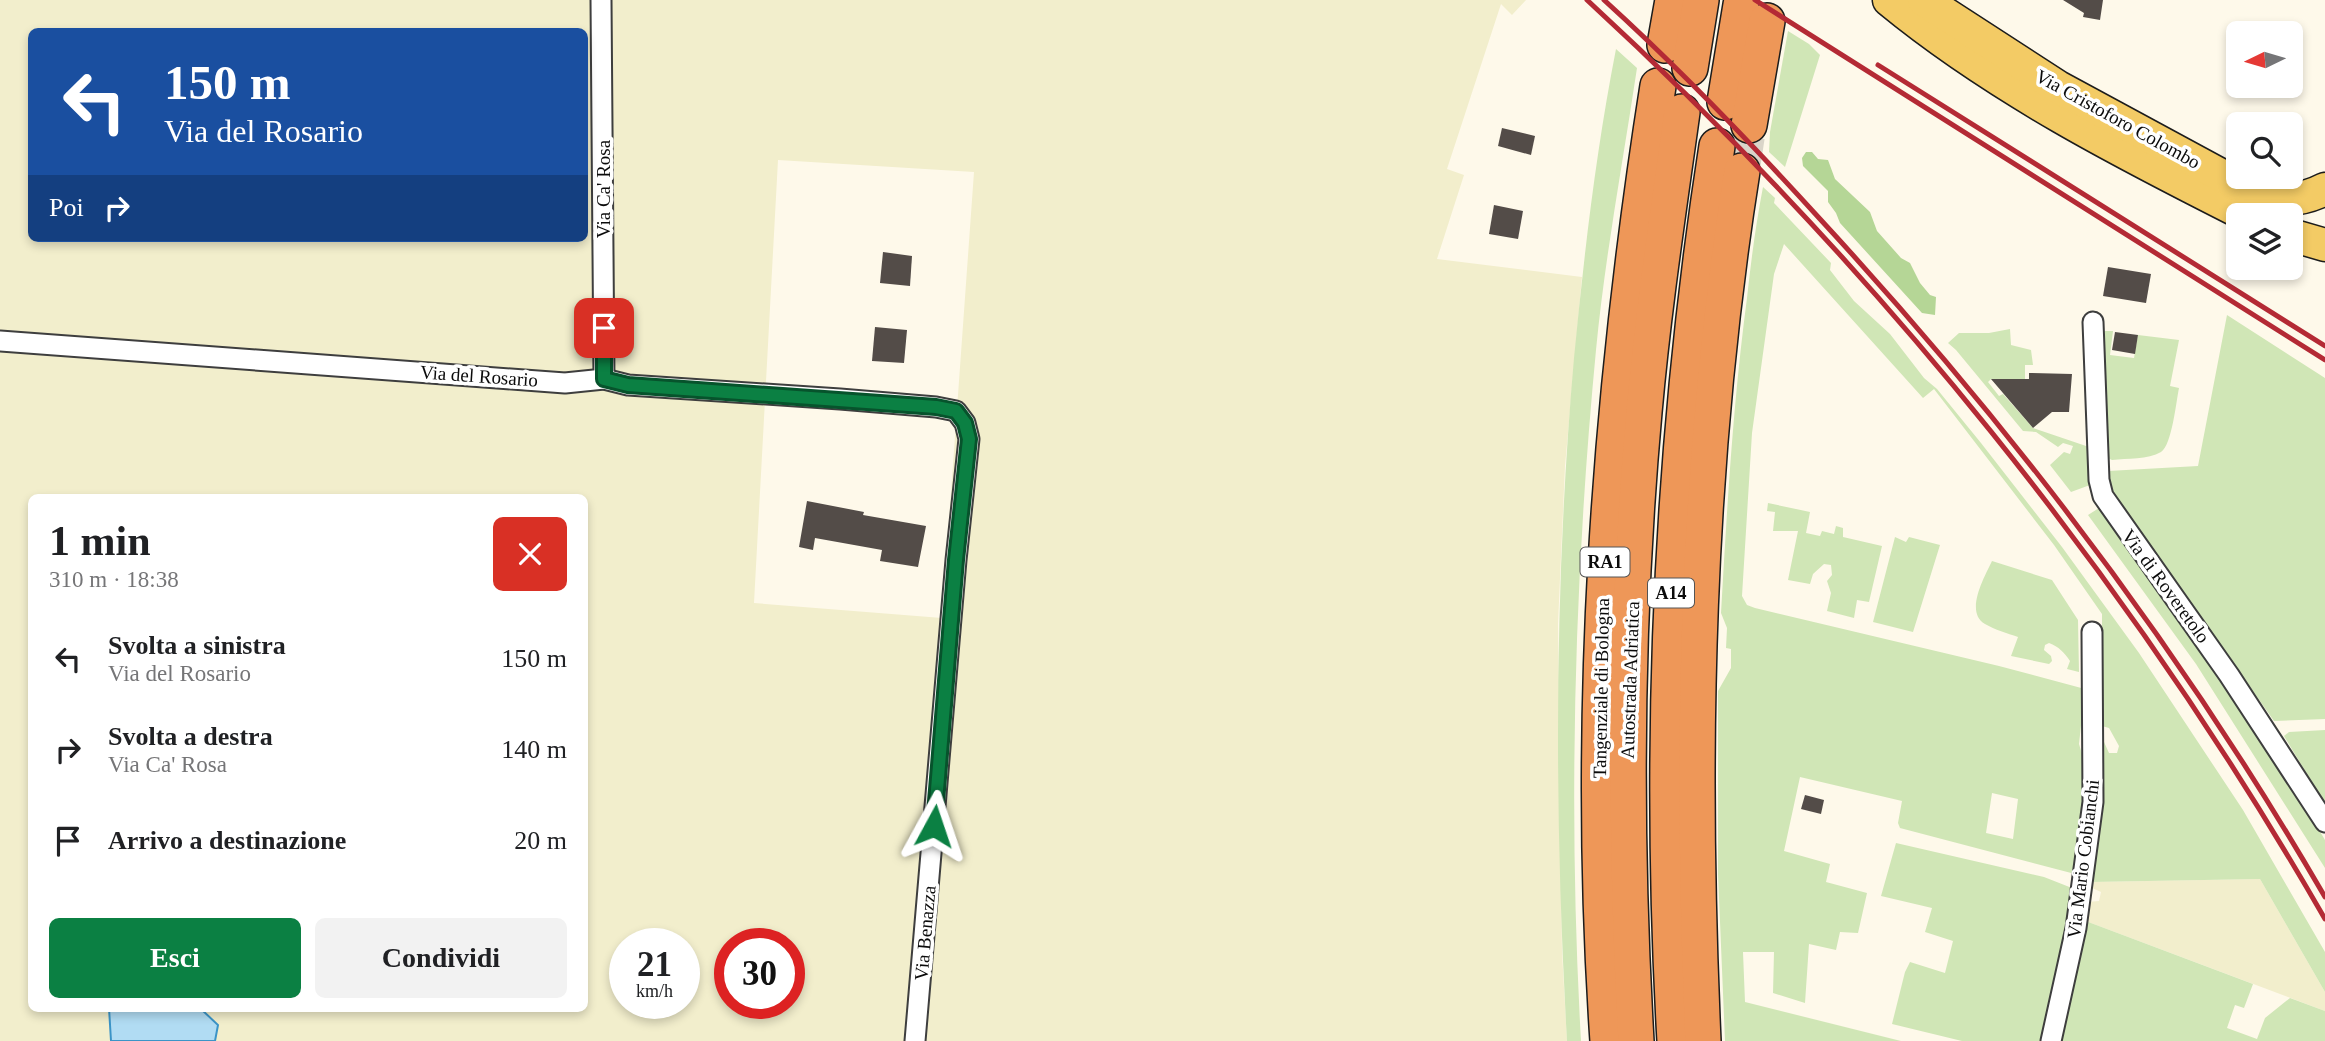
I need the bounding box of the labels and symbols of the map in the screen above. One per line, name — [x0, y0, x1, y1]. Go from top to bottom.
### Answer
north arrow — [2226, 21, 2303, 98]
street label: Via Cristoforo Colombo — [2032, 65, 2204, 173]
street label: Via Ca' Rosa — [593, 139, 614, 238]
pin — [574, 298, 634, 358]
street label: Via del Rosario — [419, 361, 539, 391]
street label: Via di Roveretolo — [2118, 525, 2214, 647]
road number: RA1 — [1580, 548, 1630, 576]
road number: A14 — [1648, 578, 1694, 608]
street label: Tangenziale di Bologna — [1589, 597, 1613, 778]
street label: Autostrada Adriatica — [1617, 600, 1643, 759]
street label: Via Mario Cobianchi — [2063, 778, 2103, 940]
position arrow — [897, 789, 971, 863]
street label: Via Benazza — [910, 884, 940, 981]
speed limit sign: 30 — [714, 928, 805, 1019]

